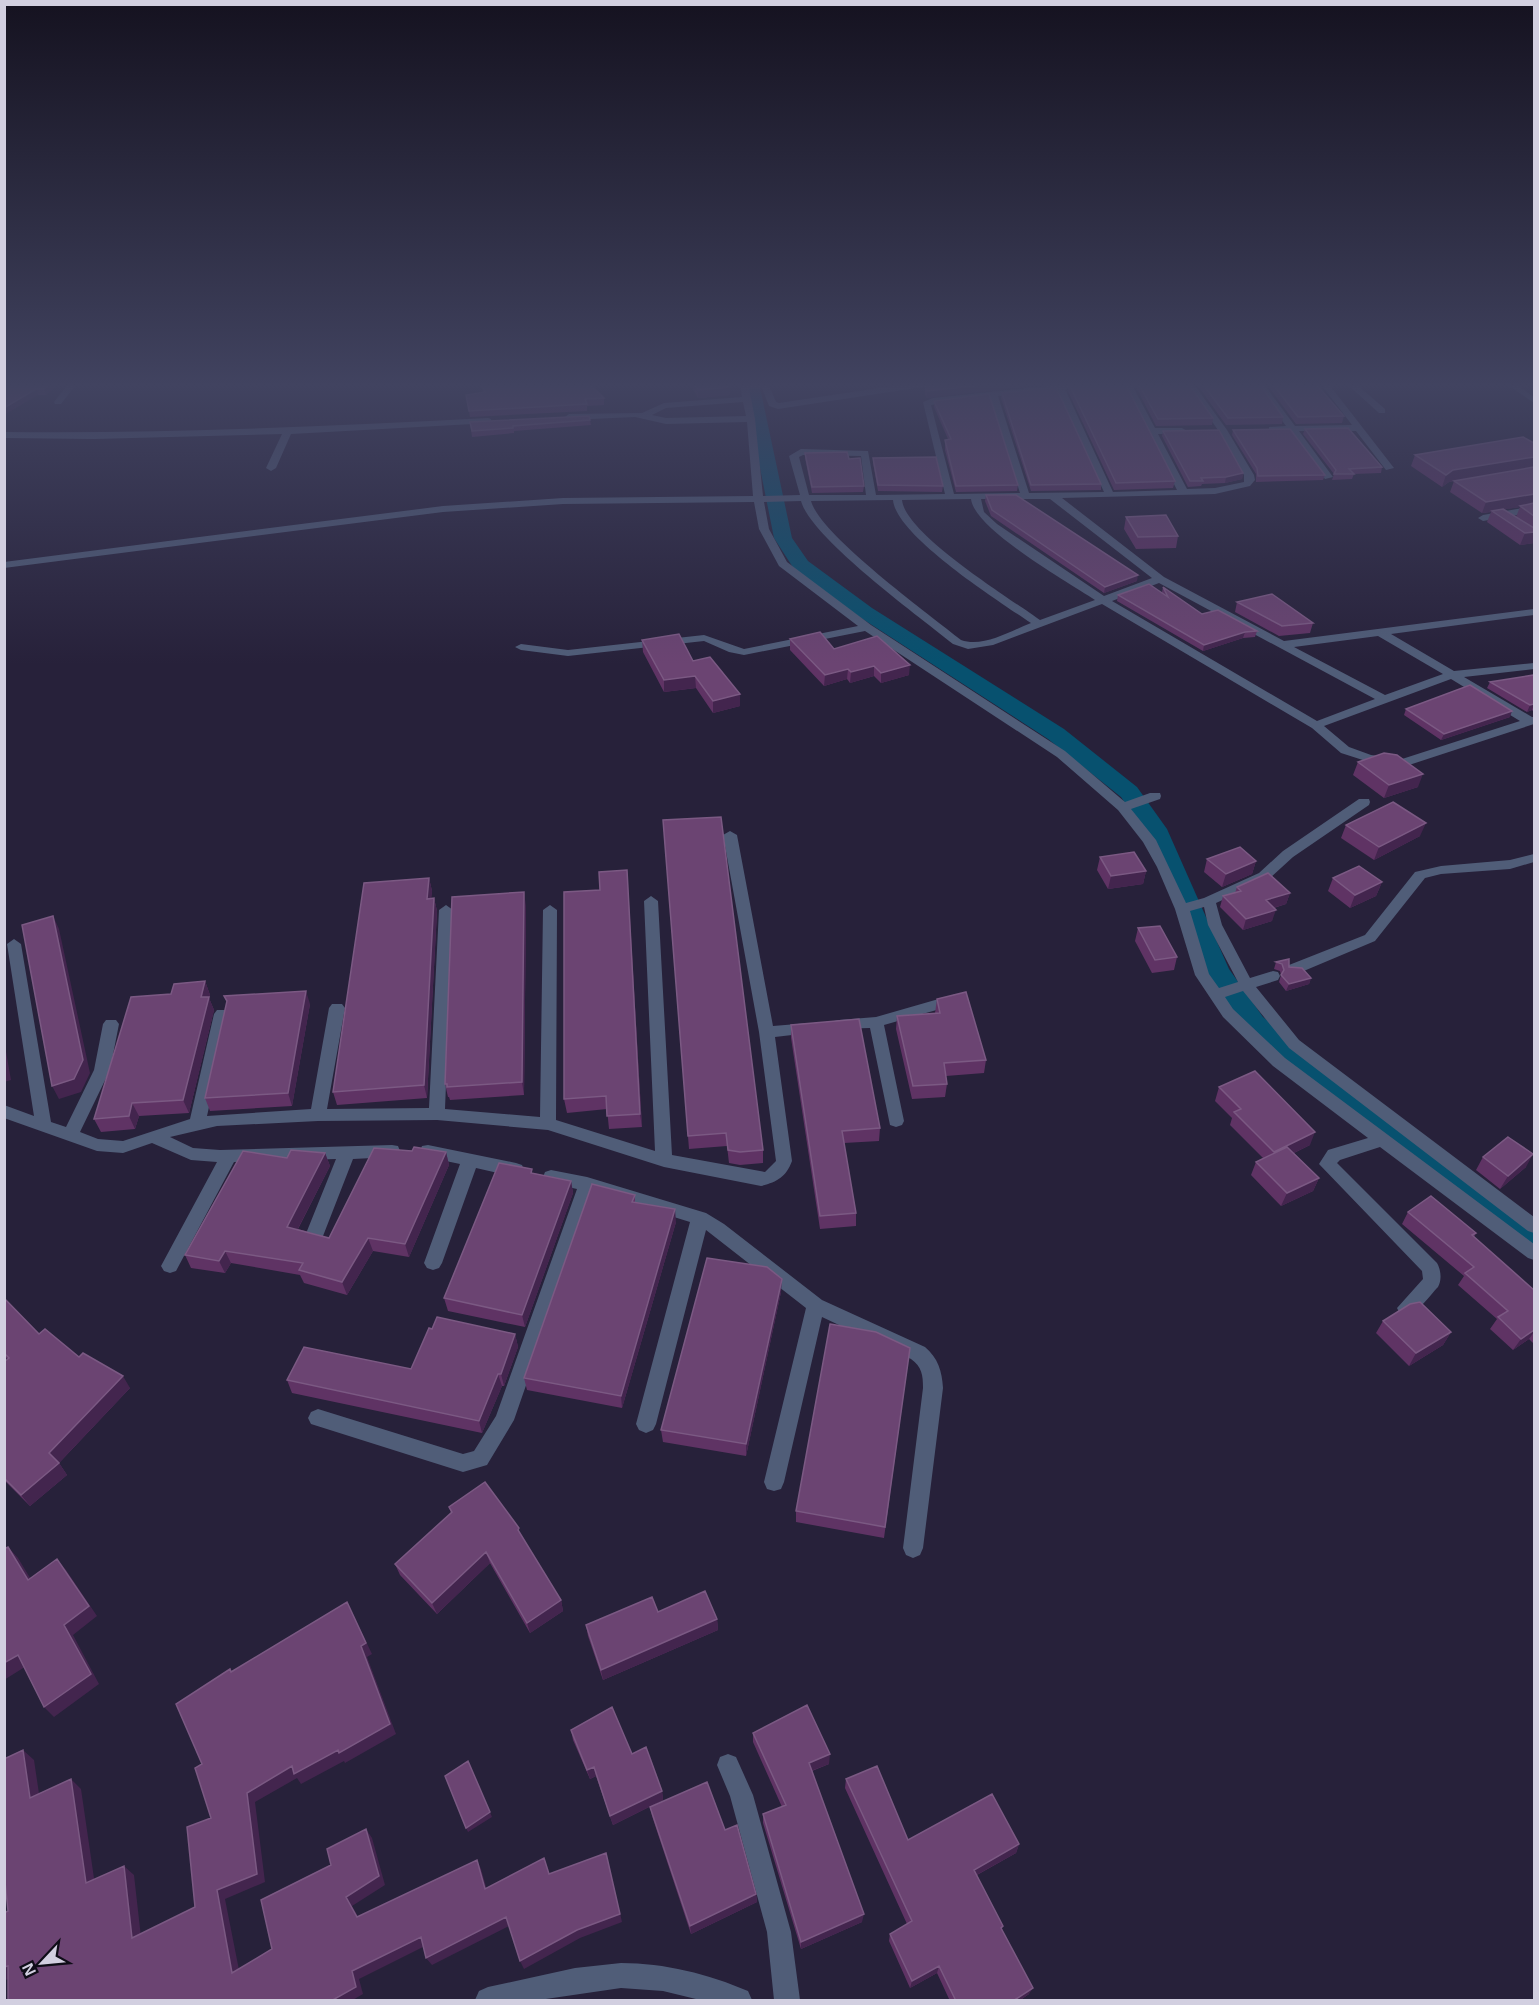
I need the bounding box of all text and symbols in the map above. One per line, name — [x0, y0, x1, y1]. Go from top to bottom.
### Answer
north arrow — [12, 1933, 72, 1993]
text: N — [19, 1960, 39, 1978]

